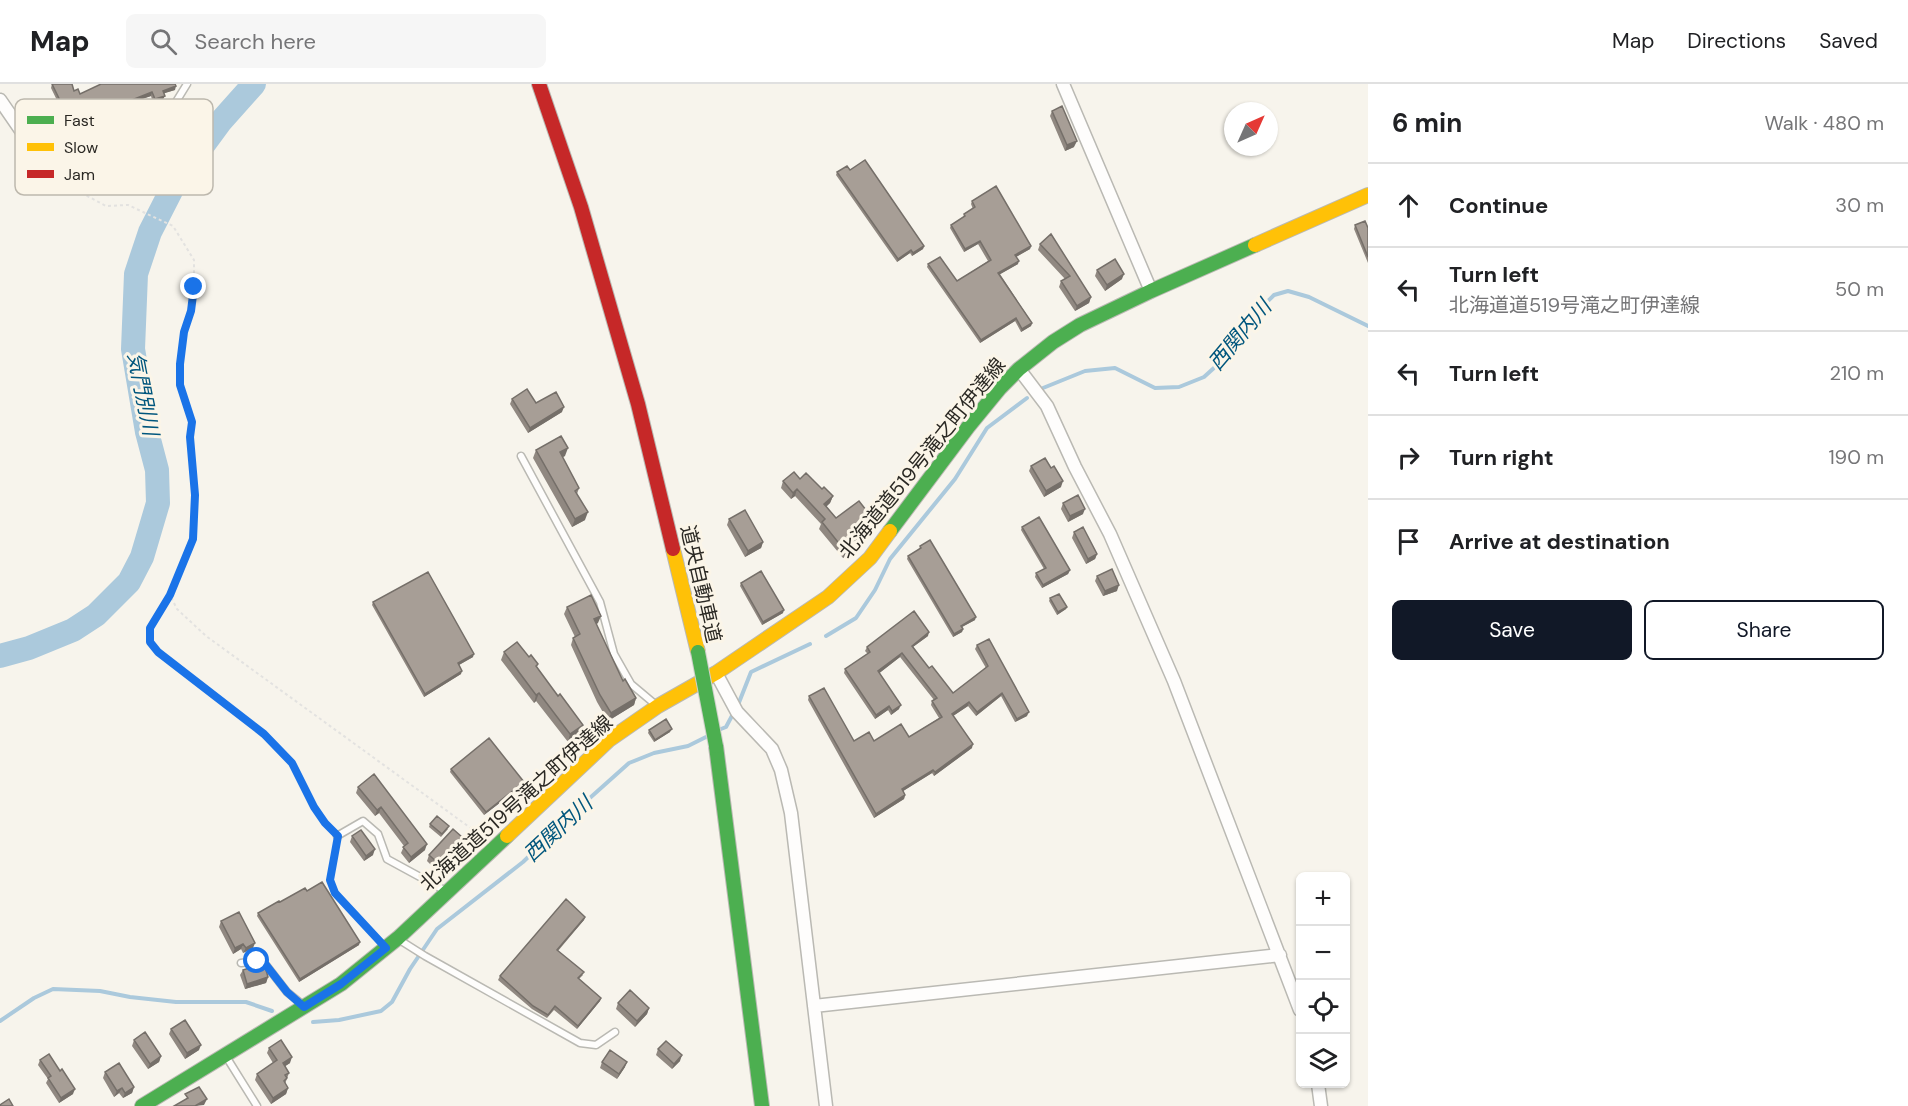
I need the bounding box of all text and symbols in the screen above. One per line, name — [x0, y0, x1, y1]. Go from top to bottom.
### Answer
search box — [126, 14, 546, 68]
text: Map — [30, 23, 90, 60]
icon: search — [147, 25, 180, 58]
text: Search here — [195, 27, 316, 56]
text: Map — [1612, 27, 1654, 55]
text: Directions — [1687, 27, 1786, 55]
text: Saved — [1819, 27, 1878, 55]
legend — [15, 99, 213, 195]
north arrow — [1224, 102, 1278, 156]
text: 6 min — [1392, 106, 1462, 140]
text: Fast — [64, 110, 95, 131]
text: Walk · 480 m — [1764, 110, 1884, 136]
text: Slow — [64, 137, 98, 158]
text: Jam — [64, 164, 95, 185]
icon: ahead — [1392, 189, 1425, 222]
text: Continue — [1449, 191, 1548, 220]
text: 30 m — [1835, 192, 1884, 218]
text: Turn left — [1449, 260, 1539, 289]
route end — [180, 273, 206, 299]
icon: left — [1392, 273, 1425, 306]
text: 50 m — [1835, 276, 1884, 302]
water label: 西関内川 — [1202, 292, 1279, 376]
text: 北海道道519号滝之町伊達線 — [1449, 292, 1700, 318]
water label: 気門別川 — [121, 350, 165, 440]
street label: 北海道道519号滝之町伊達線 — [833, 352, 1011, 564]
icon: left — [1392, 357, 1425, 390]
text: Turn left — [1449, 359, 1539, 388]
text: 210 m — [1829, 360, 1884, 386]
icon: right — [1392, 441, 1425, 474]
text: Turn right — [1449, 443, 1554, 472]
text: 190 m — [1828, 444, 1884, 470]
street label: 道央自動車道 — [675, 523, 727, 645]
icon: arrive — [1392, 525, 1425, 558]
text: Arrive at destination — [1449, 527, 1670, 556]
button: Save — [1392, 600, 1632, 660]
button: Share — [1644, 600, 1884, 660]
street label: 北海道道519号滝之町伊達線 — [414, 709, 618, 897]
water label: 西関内川 — [518, 789, 600, 868]
map controls — [1296, 872, 1350, 1088]
button: + — [1296, 872, 1350, 926]
button: − — [1296, 926, 1350, 980]
route start — [243, 947, 269, 973]
button: locate — [1296, 980, 1350, 1034]
button: layers — [1296, 1034, 1350, 1088]

